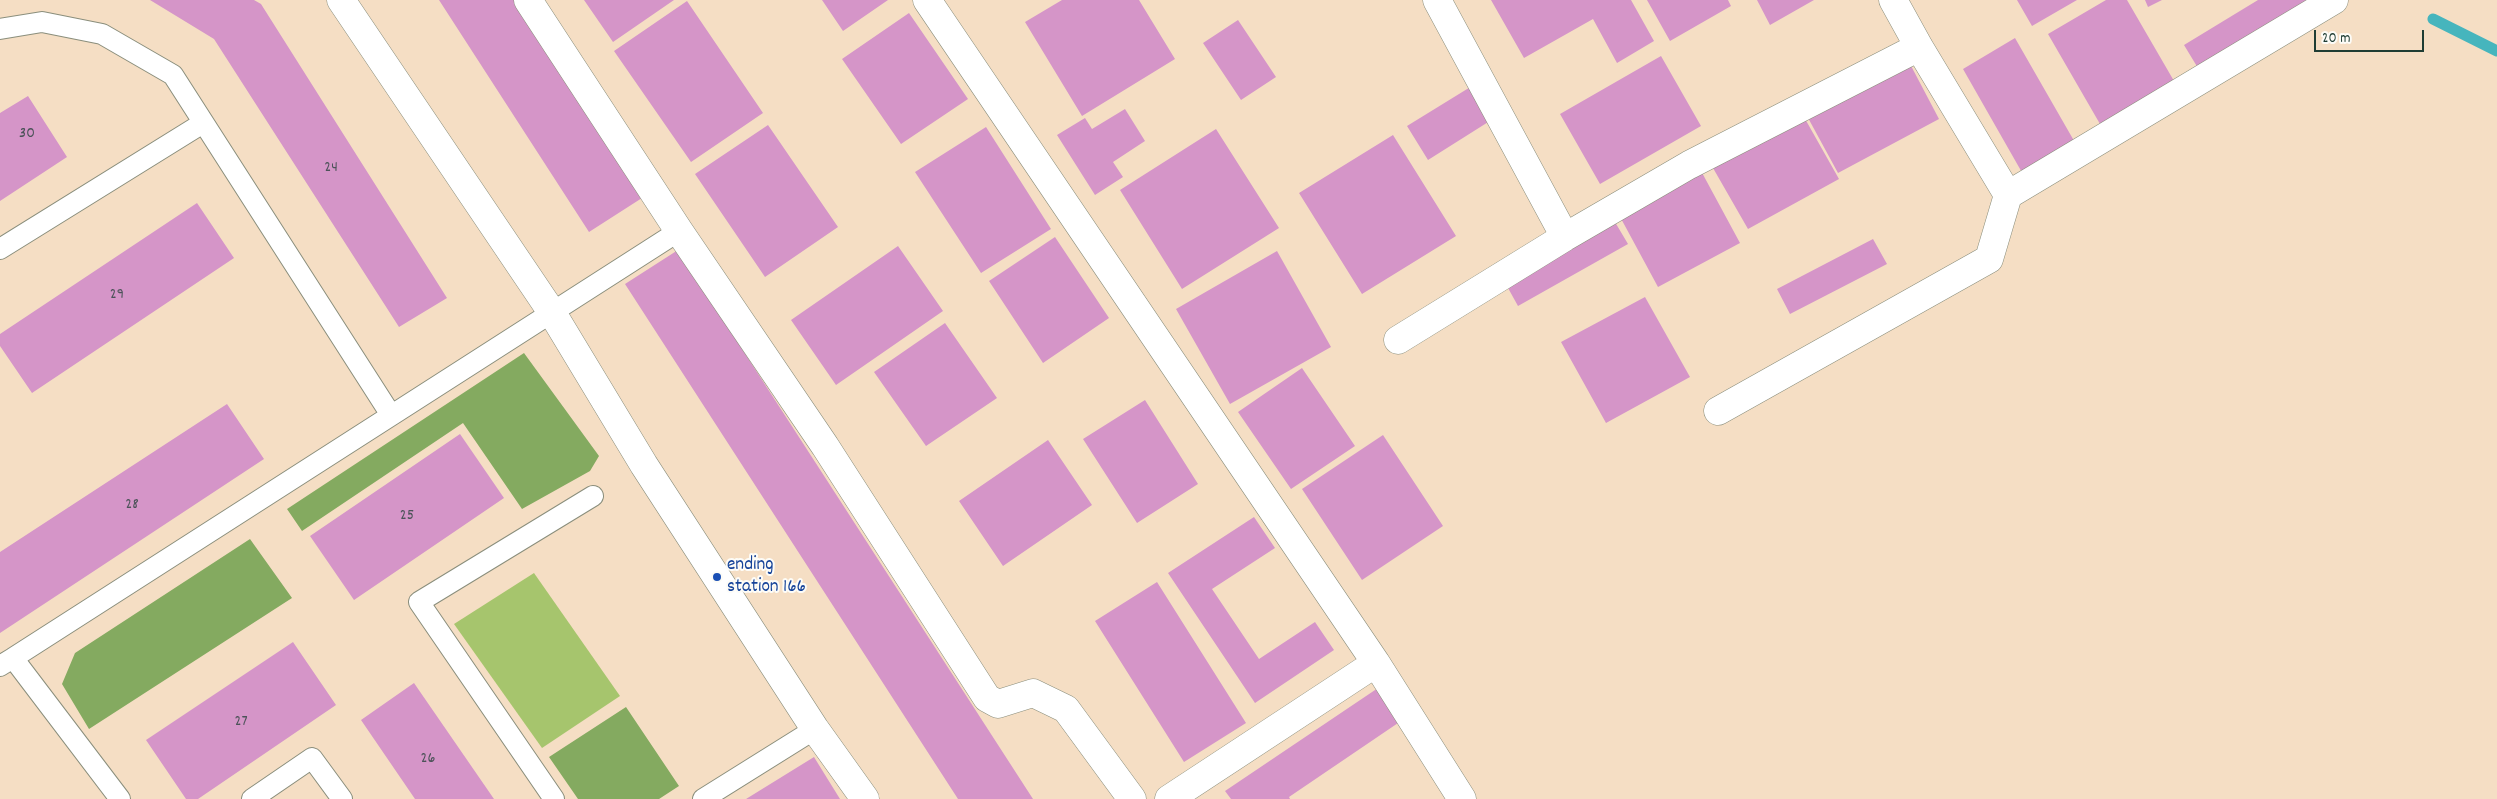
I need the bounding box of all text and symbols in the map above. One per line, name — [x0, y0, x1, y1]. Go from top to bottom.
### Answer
scale bar — [2317, 20, 2427, 52]
text: 20 m — [2322, 28, 2350, 50]
house number: 30 — [19, 125, 35, 145]
house number: 24 — [324, 159, 338, 179]
house number: 29 — [110, 286, 124, 306]
house number: 28 — [125, 496, 139, 516]
house number: 25 — [400, 507, 414, 527]
place label: ending station 166 — [727, 555, 806, 599]
marker: ending station 166 — [711, 571, 723, 583]
house number: 27 — [234, 713, 248, 733]
house number: 26 — [421, 750, 435, 770]

